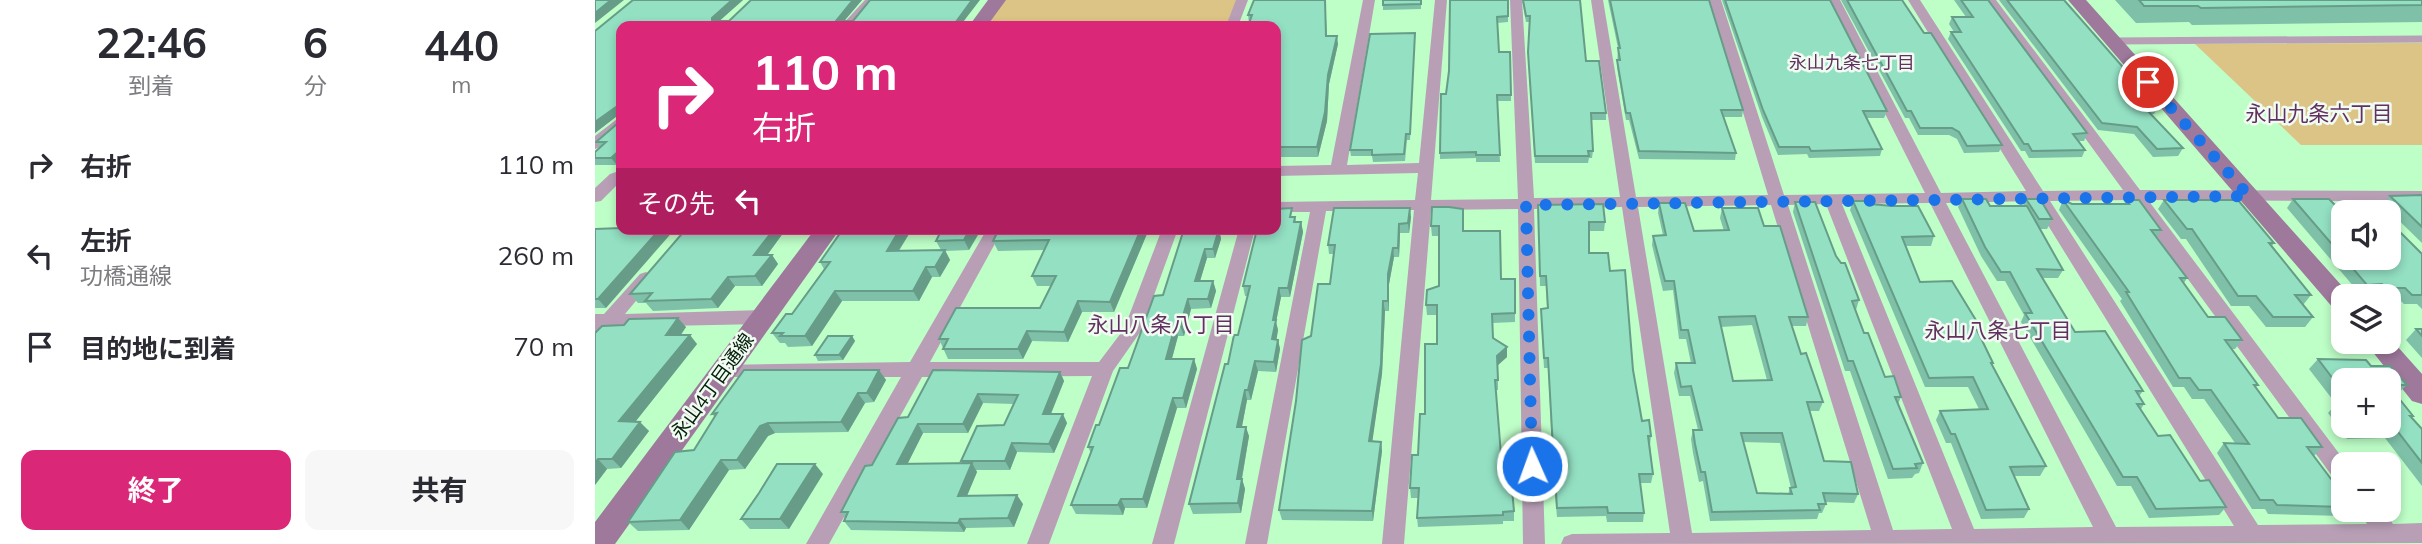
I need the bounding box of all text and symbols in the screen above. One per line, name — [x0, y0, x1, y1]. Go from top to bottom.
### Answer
text: 22:46 — [96, 16, 207, 69]
text: 6 — [303, 16, 328, 69]
text: 440 — [424, 19, 499, 72]
text: 110 m — [752, 41, 898, 102]
icon: right — [637, 49, 728, 140]
district label: 永山九条七丁目 — [1789, 51, 1915, 74]
pin — [2118, 52, 2178, 112]
icon: arrive — [2129, 63, 2167, 101]
text: m — [451, 70, 472, 99]
text: 到着 — [128, 71, 174, 100]
text: 分 — [304, 71, 327, 100]
district label: 永山九条六丁目 — [2246, 100, 2393, 126]
text: 右折 — [752, 107, 816, 147]
icon: right — [21, 146, 59, 184]
text: 110 m — [498, 148, 574, 181]
text: 右折 — [80, 150, 132, 183]
icon: left — [729, 182, 767, 220]
text: その先 — [637, 187, 715, 220]
map controls — [2331, 200, 2401, 522]
button: sound — [2331, 200, 2401, 270]
text: 左折 — [80, 224, 132, 257]
icon: left — [21, 237, 59, 275]
text: 260 m — [498, 239, 574, 272]
text: 功橋通線 — [80, 261, 172, 290]
button: layers — [2331, 284, 2401, 354]
district label: 永山八条八丁目 — [1088, 311, 1235, 337]
district label: 永山八条七丁目 — [1925, 317, 2072, 343]
icon: arrive — [21, 328, 59, 366]
street label: 永山4丁目通線 — [665, 328, 759, 444]
text: 70 m — [513, 330, 574, 363]
text: 目的地に到着 — [80, 332, 236, 365]
button: + — [2331, 368, 2401, 438]
position arrow — [1495, 429, 1569, 503]
button: 終了 — [21, 450, 291, 530]
button: 共有 — [305, 450, 574, 530]
button: − — [2331, 452, 2401, 522]

